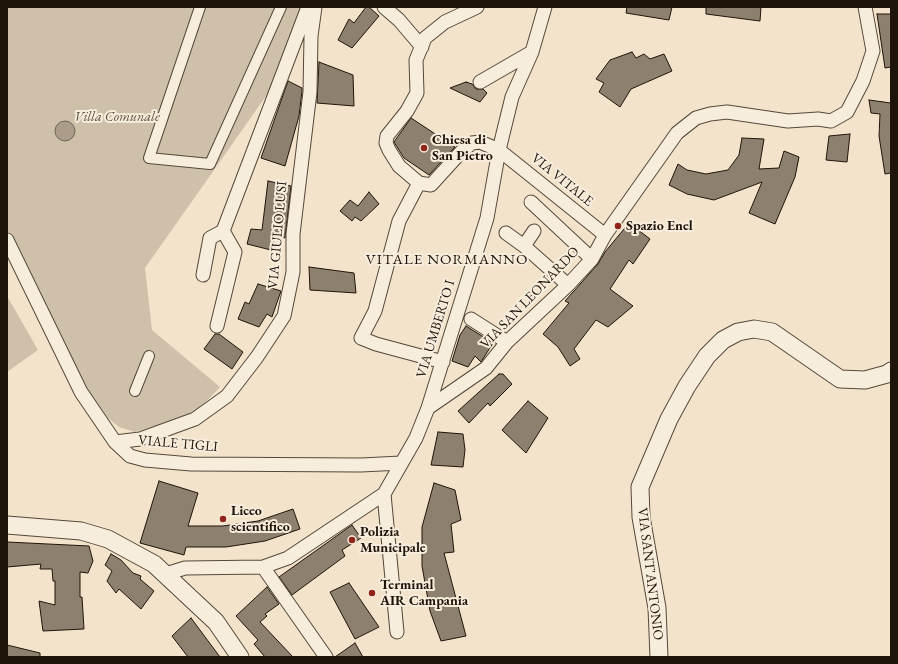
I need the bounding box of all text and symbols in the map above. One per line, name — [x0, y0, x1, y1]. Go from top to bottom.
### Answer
park label: Villa Comunale — [74, 109, 160, 125]
place label: Chiesa di San Pietro — [432, 132, 493, 164]
marker: Chiesa di San Pietro — [419, 143, 429, 153]
street label: VIA VITALE — [528, 150, 596, 210]
street label: VIA GIULIO LUSI — [265, 180, 291, 290]
place label: Spazio Enel — [626, 218, 693, 234]
marker: Spazio Enel — [613, 221, 623, 231]
street label: VIA SAN LEONARDO — [477, 243, 583, 353]
district label: VITALE NORMANNO — [366, 251, 528, 269]
street label: VIA UMBERTO I — [413, 278, 459, 380]
street label: VIALE TIGLI — [137, 432, 219, 456]
place label: Liceo scientifico — [231, 503, 290, 536]
street label: VIA SANT'ANTONIO — [634, 507, 666, 641]
marker: Liceo scientifico — [218, 514, 228, 524]
place label: Polizia Municipale — [360, 524, 426, 556]
marker: Polizia Municipale — [347, 535, 357, 545]
place label: Terminal AIR Campania — [380, 577, 468, 610]
marker: Terminal AIR Campania — [367, 588, 377, 598]

